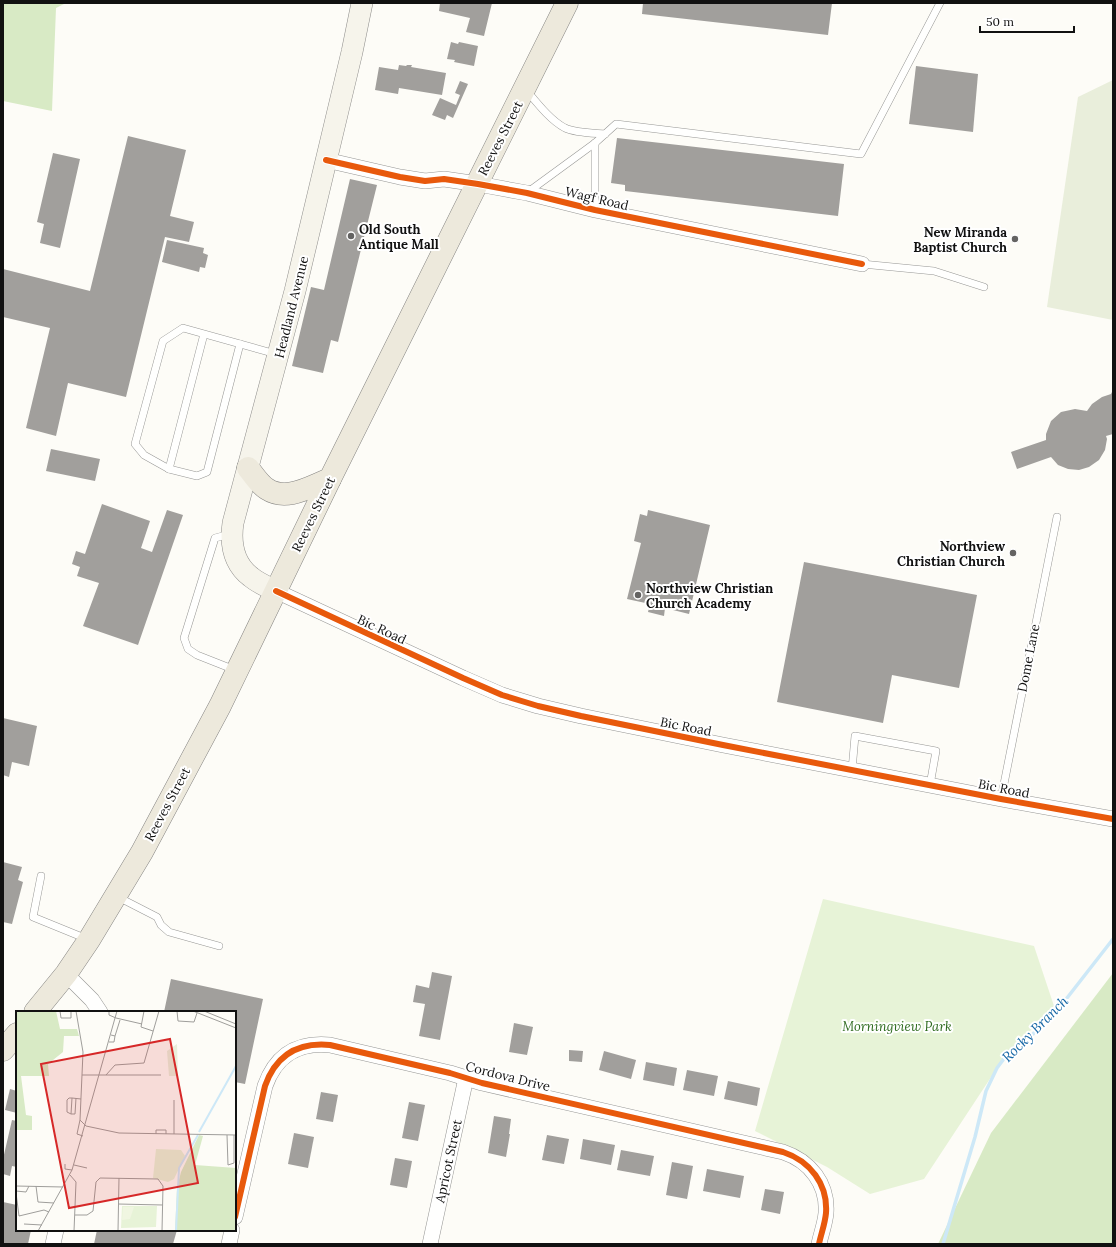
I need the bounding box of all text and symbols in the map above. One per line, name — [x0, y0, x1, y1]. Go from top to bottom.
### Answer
scale bar — [980, 8, 1074, 34]
text: 50 m — [986, 14, 1014, 29]
street label: Reeves Street — [474, 98, 527, 179]
street label: Wagf Road — [563, 183, 631, 214]
place label: Old South Antique Mall — [359, 221, 439, 253]
place label: New Miranda Baptist Church — [913, 224, 1007, 256]
marker: Old South Antique Mall — [346, 231, 356, 241]
marker: New Miranda Baptist Church — [1010, 234, 1020, 244]
street label: Headland Avenue — [271, 254, 312, 360]
street label: Reeves Street — [288, 474, 339, 555]
place label: Northview Christian Church — [897, 538, 1005, 570]
marker: Northview Christian Church — [1008, 548, 1018, 558]
place label: Northview Christian Church Academy — [646, 580, 774, 612]
marker: Northview Christian Church Academy — [633, 590, 643, 600]
street label: Bic Road — [355, 611, 409, 648]
street label: Dome Lane — [1014, 623, 1043, 693]
street label: Bic Road — [659, 713, 713, 740]
street label: Reeves Street — [141, 764, 194, 844]
street label: Bic Road — [977, 775, 1031, 802]
water label: Rocky Branch — [998, 992, 1072, 1066]
inset map — [16, 1011, 236, 1231]
park label: Morningview Park — [842, 1018, 952, 1035]
street label: Cordova Drive — [464, 1058, 552, 1095]
street label: Apricot Street — [431, 1118, 466, 1205]

